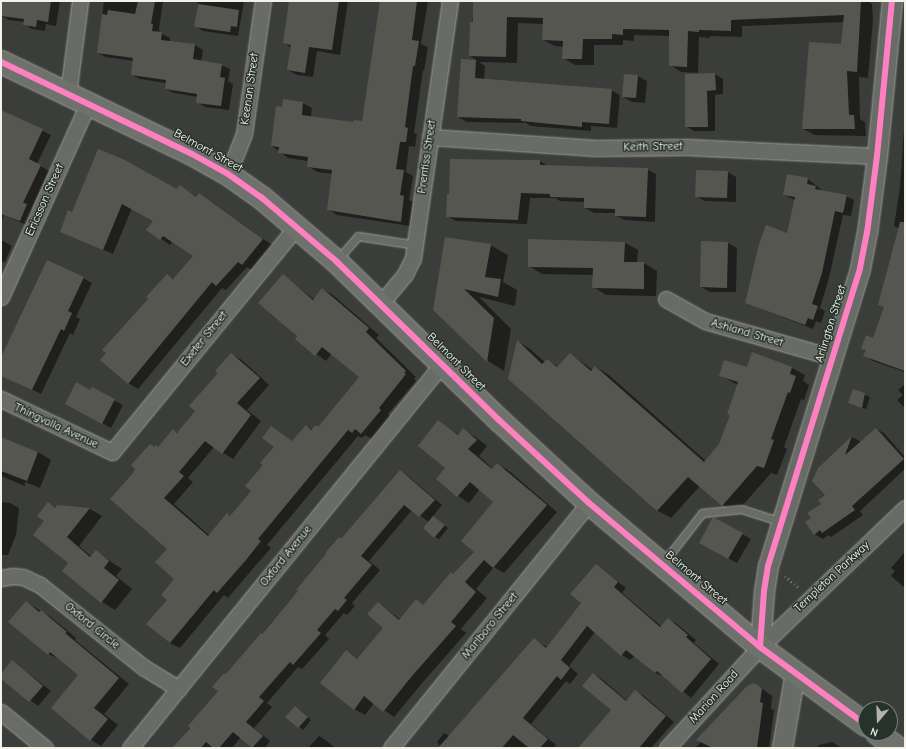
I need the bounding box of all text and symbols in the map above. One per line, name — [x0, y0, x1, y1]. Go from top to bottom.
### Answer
street label: Keenan Street — [238, 52, 262, 126]
street label: Prentiss Street — [415, 119, 439, 195]
street label: Belmont Street — [171, 126, 245, 176]
street label: Keith Street — [623, 139, 683, 155]
street label: Ericsson Street — [23, 162, 67, 238]
street label: Arlington Street — [812, 284, 850, 364]
street label: Exeter Street — [177, 309, 231, 369]
street label: Ashland Street — [709, 316, 785, 350]
street label: Belmont Street — [424, 330, 488, 394]
street label: Thingvalla Avenue — [12, 400, 100, 452]
street label: Oxford Avenue — [257, 523, 315, 589]
street label: Templeton Parkway — [791, 538, 873, 616]
street label: Belmont Street — [662, 548, 730, 608]
street label: Marlboro Street — [459, 590, 521, 662]
street label: Oxford Circle — [62, 599, 122, 653]
street label: Marion Road — [686, 667, 742, 727]
north arrow — [858, 701, 898, 741]
text: N — [869, 725, 880, 739]

